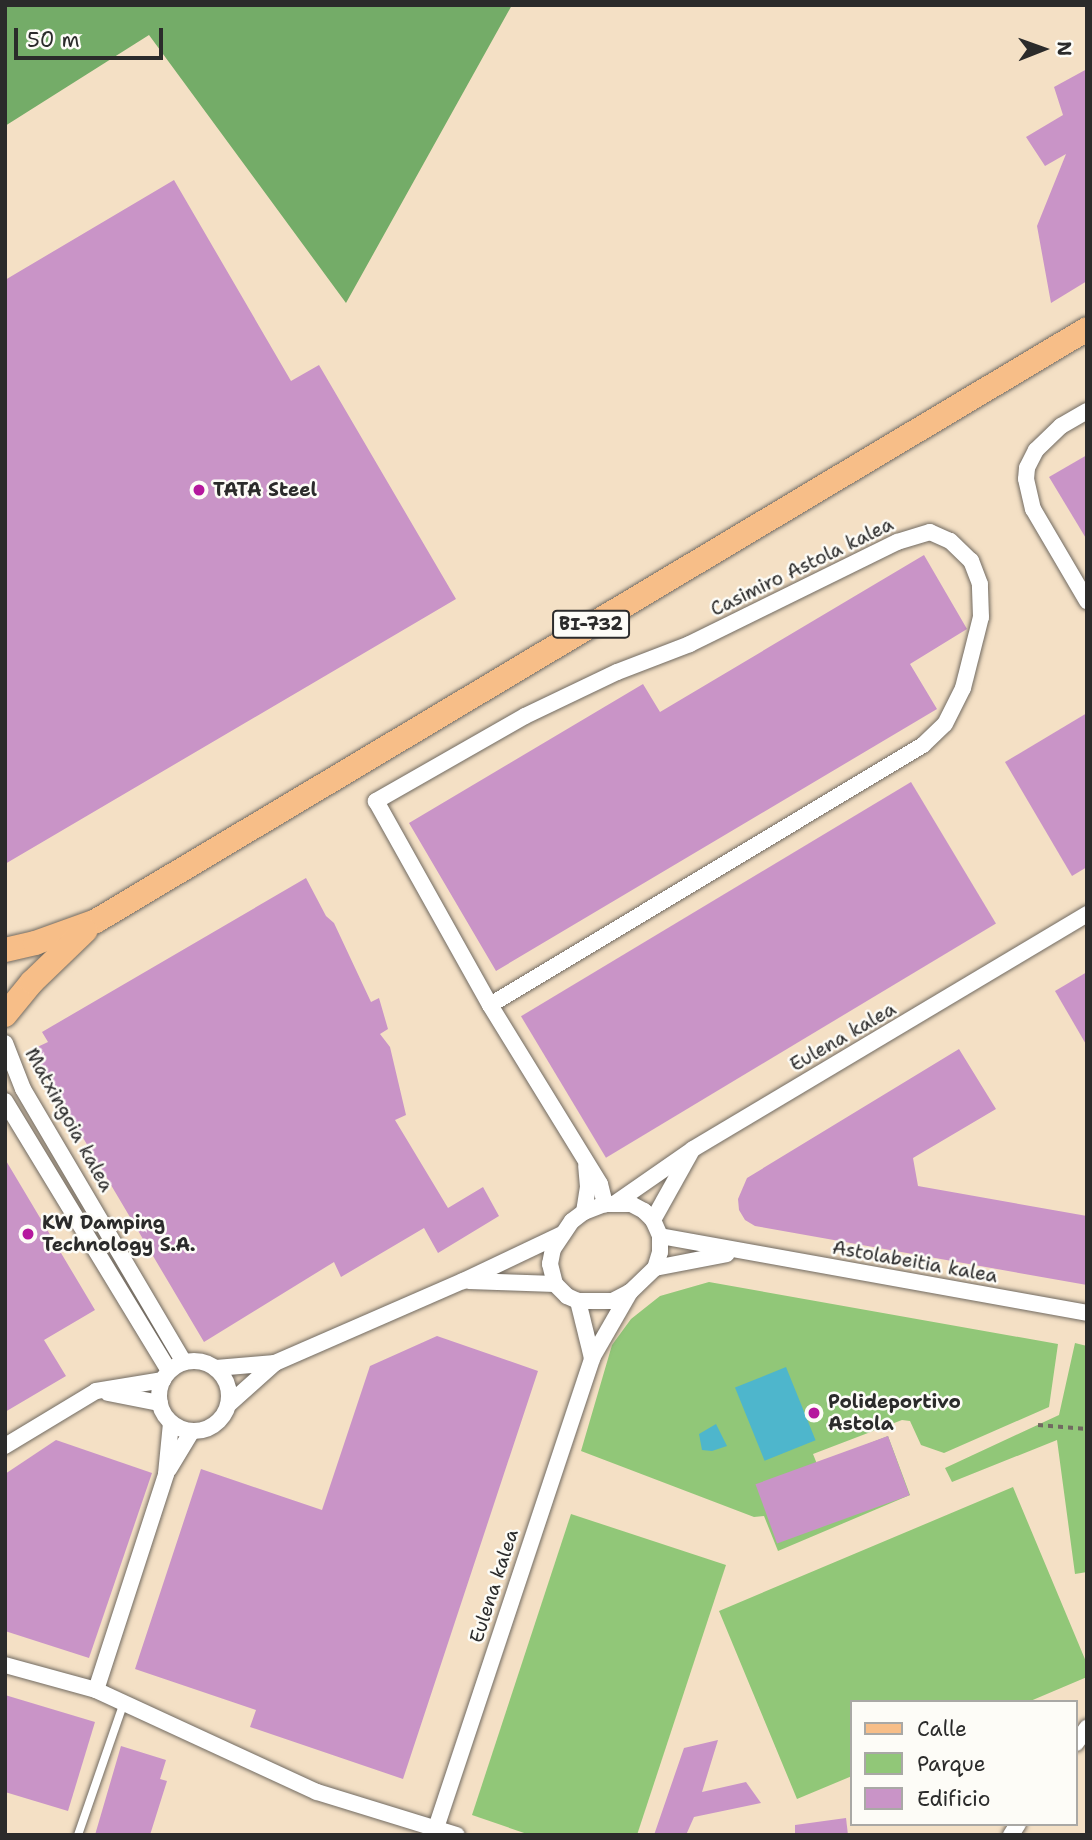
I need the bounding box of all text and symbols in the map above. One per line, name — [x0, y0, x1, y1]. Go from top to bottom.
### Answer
scale bar — [18, 14, 166, 58]
north arrow — [1008, 14, 1078, 84]
text: 50 m — [27, 26, 80, 54]
text: N — [1052, 41, 1077, 56]
place label: TATA Steel — [213, 479, 317, 501]
marker: TATA Steel — [191, 482, 207, 498]
street label: Casimiro Astola kalea — [707, 513, 897, 621]
road number: BI-732 — [551, 610, 631, 638]
street label: Eulena kalea — [786, 998, 900, 1076]
street label: Matxingoia kalea — [20, 1044, 118, 1196]
place label: KW Damping Technology S.A. — [42, 1212, 196, 1256]
marker: KW Damping Technology S.A. — [20, 1226, 36, 1242]
street label: Astolabeitia kalea — [831, 1236, 999, 1288]
place label: Polideportivo Astola — [828, 1391, 961, 1435]
marker: Polideportivo Astola — [806, 1405, 822, 1421]
street label: Eulena kalea — [465, 1526, 523, 1646]
legend — [850, 1700, 1078, 1826]
text: Calle — [917, 1715, 967, 1743]
text: Parque — [917, 1750, 986, 1778]
text: Edificio — [917, 1785, 990, 1813]

